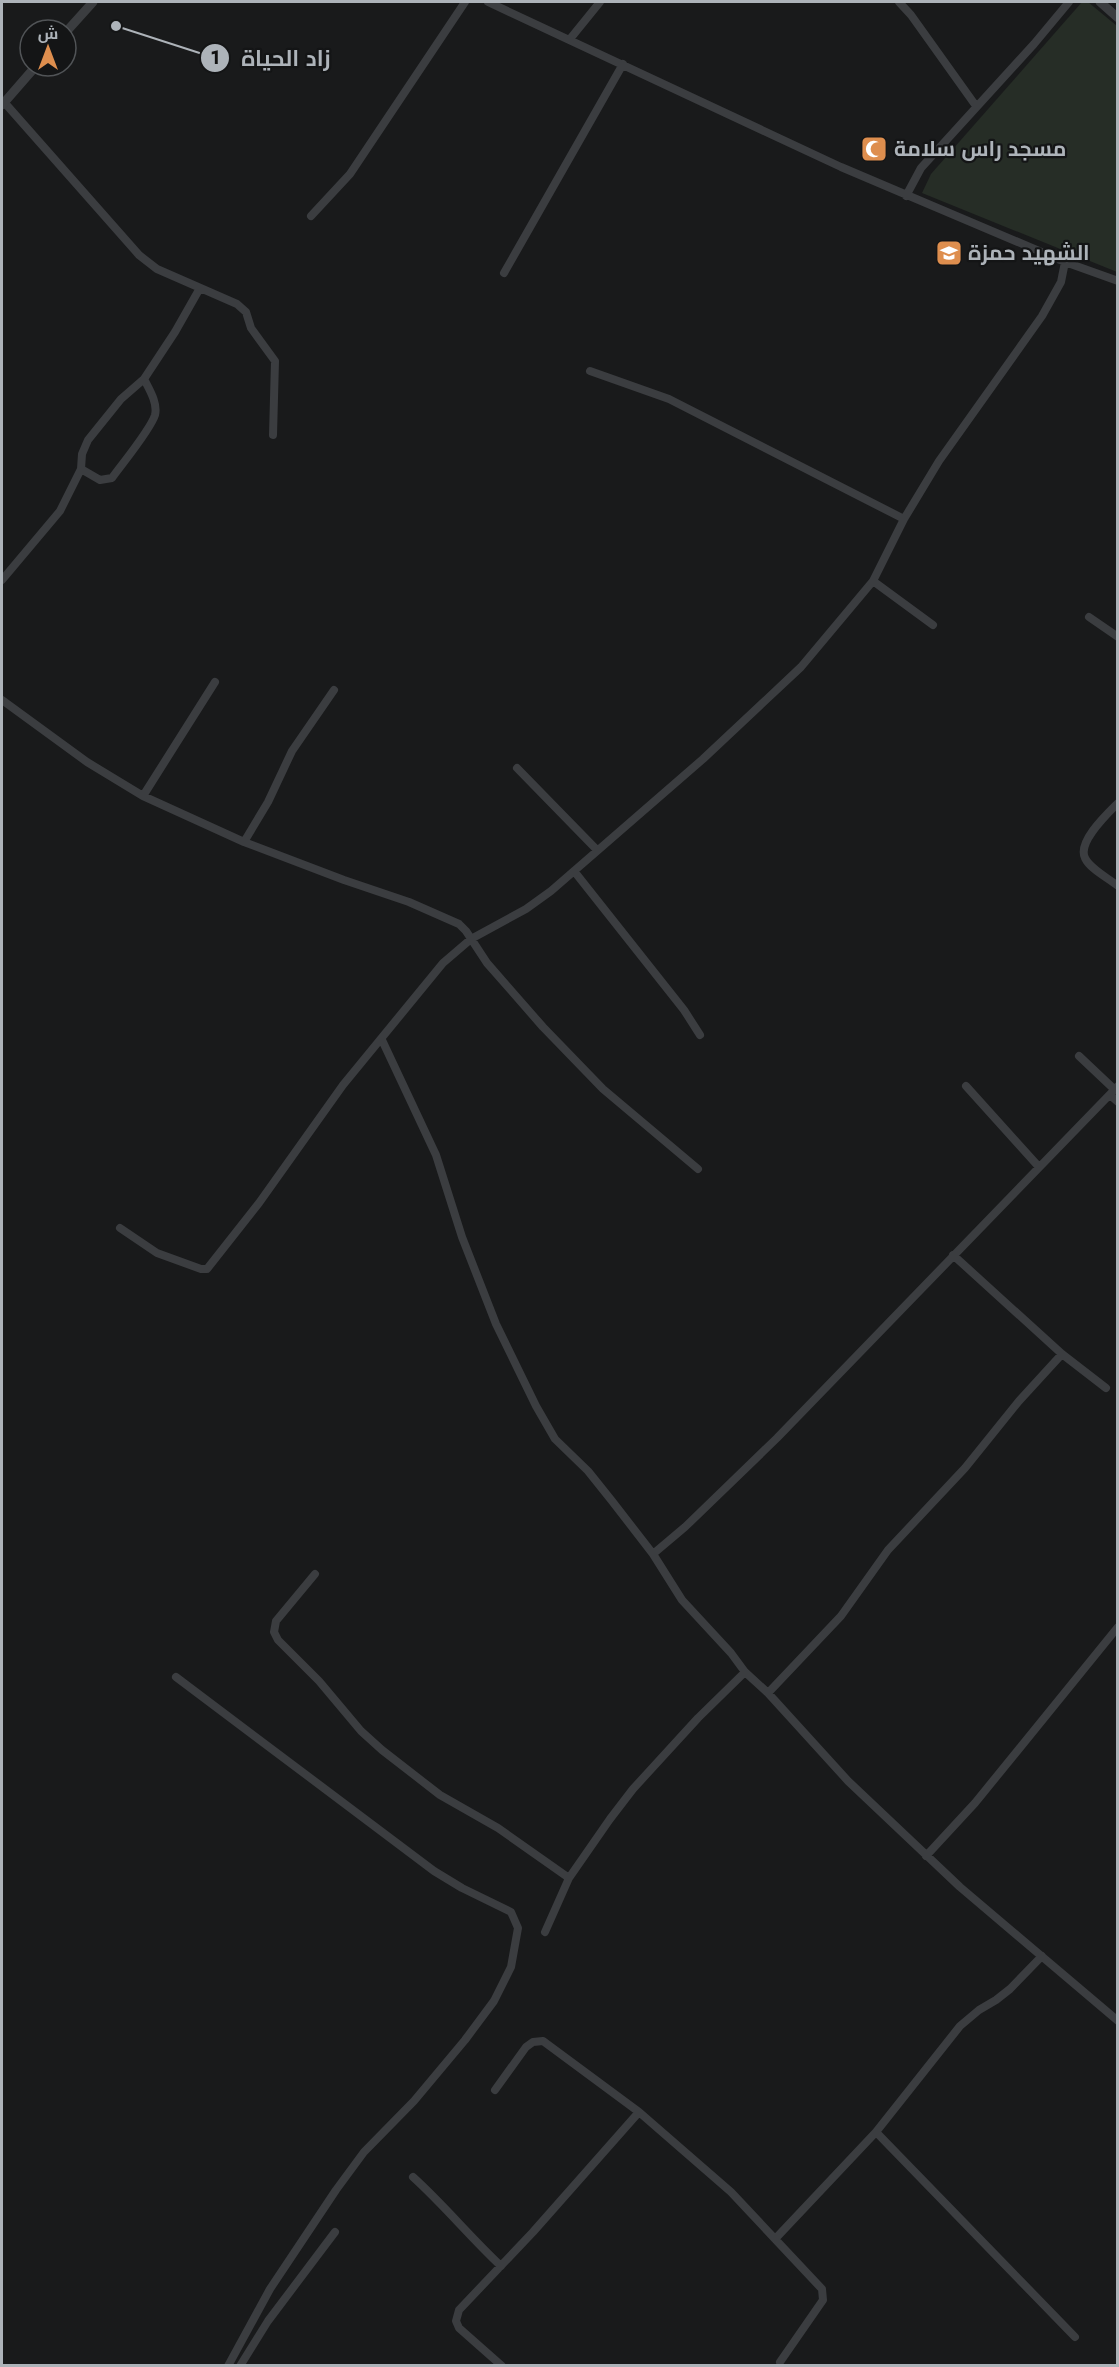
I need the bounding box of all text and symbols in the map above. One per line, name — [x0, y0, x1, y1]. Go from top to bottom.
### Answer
north arrow — [18, 18, 78, 78]
text: ش — [38, 22, 58, 45]
callout: زاد الحياة — [200, 38, 343, 78]
text: زاد الحياة — [241, 42, 331, 74]
text: 1 — [210, 45, 220, 71]
mosque icon: مسجد راس سلامة — [859, 134, 889, 164]
place label: مسجد راس سلامة — [894, 134, 1066, 164]
school or university icon: الشهيد حمزة — [934, 238, 964, 268]
place label: الشهيد حمزة — [968, 238, 1090, 268]

